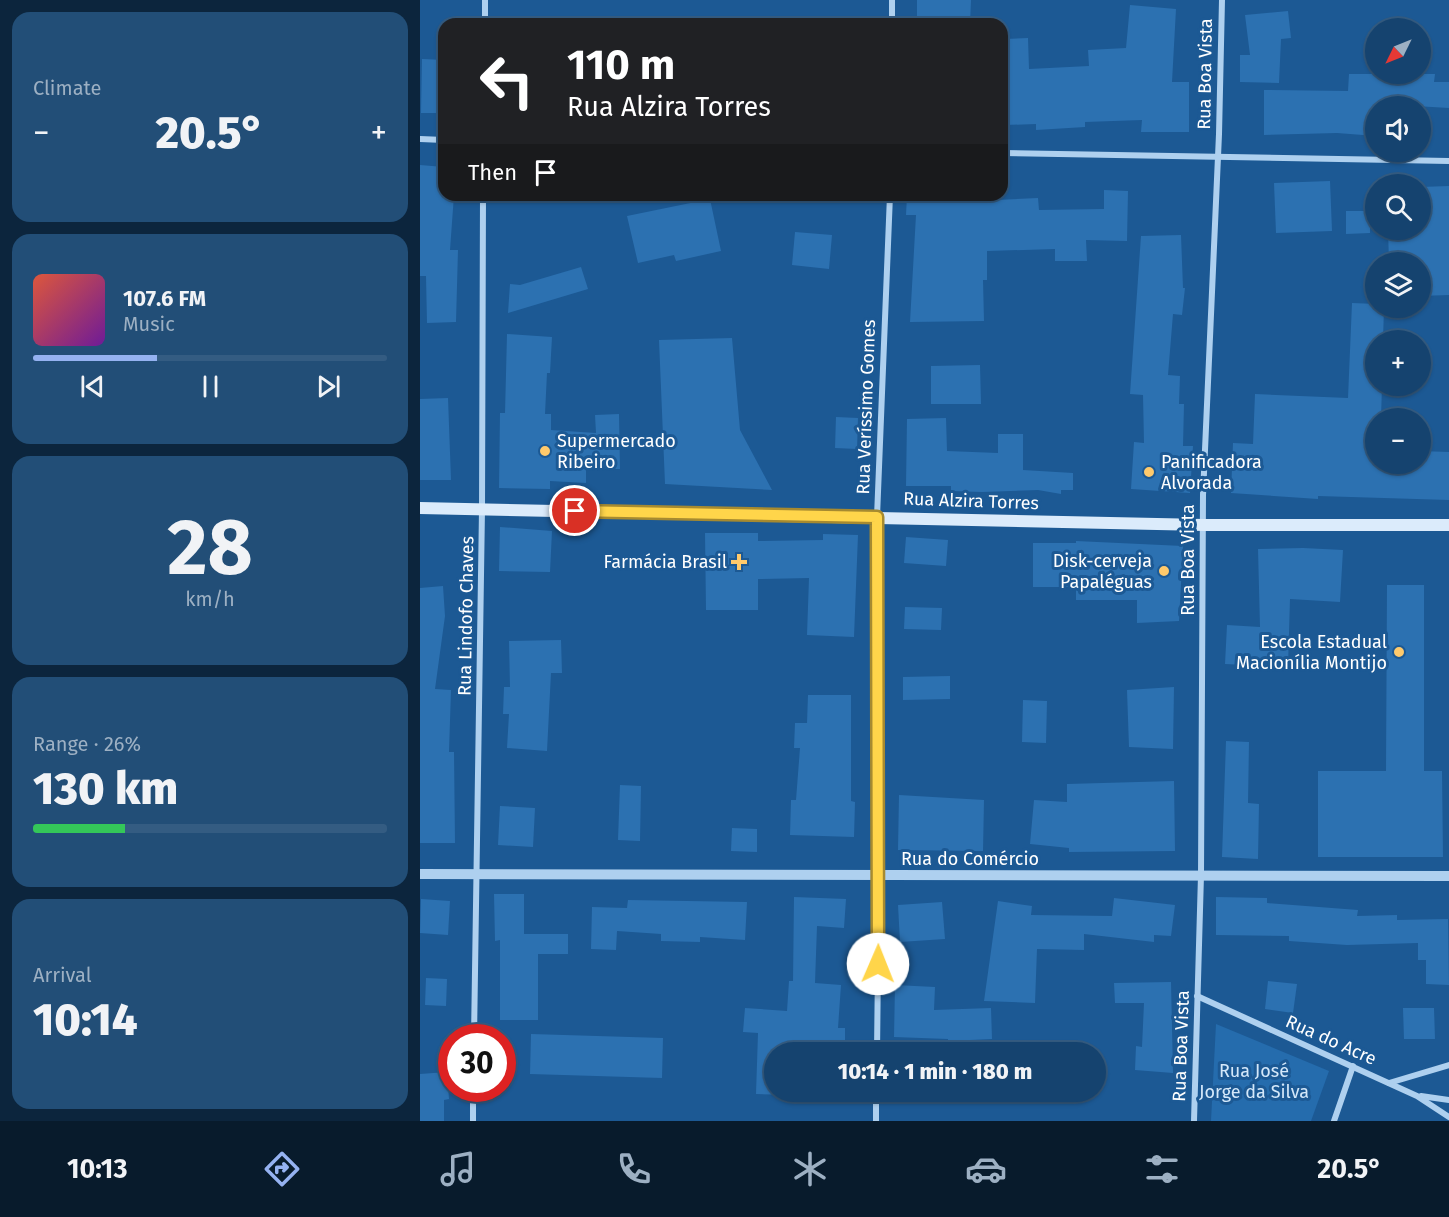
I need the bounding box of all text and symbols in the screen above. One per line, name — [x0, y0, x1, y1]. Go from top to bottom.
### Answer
street label: Rua Boa Vista — [1193, 18, 1217, 130]
north arrow — [1365, 18, 1431, 84]
map controls — [1365, 18, 1431, 474]
text: 110 m — [567, 40, 675, 90]
icon: left — [468, 42, 546, 120]
text: Climate — [33, 76, 101, 100]
text: Rua Alzira Torres — [567, 91, 771, 123]
button: sound — [1365, 96, 1431, 162]
text: 20.5° — [155, 106, 265, 160]
text: − — [33, 113, 50, 153]
text: + — [371, 113, 387, 153]
icon: arrive — [529, 156, 562, 189]
text: Then — [468, 159, 517, 186]
button: search — [1365, 174, 1431, 240]
button: layers — [1365, 252, 1431, 318]
text: 107.6 FM — [123, 285, 206, 312]
text: Music — [123, 312, 175, 336]
street label: Rua Veríssimo Gomes — [852, 319, 880, 495]
button: + — [1365, 330, 1431, 396]
icon: previous — [76, 370, 109, 403]
icon: pause — [194, 370, 227, 403]
icon: next — [312, 370, 345, 403]
button: − — [1365, 408, 1431, 474]
place label: Supermercado Ribeiro — [557, 430, 676, 473]
marker: Supermercado Ribeiro — [538, 444, 552, 458]
place label: Panificadora Alvorada — [1161, 451, 1262, 494]
marker: Panificadora Alvorada — [1142, 465, 1156, 479]
pin — [549, 485, 600, 536]
street label: Rua Alzira Torres — [903, 488, 1039, 514]
icon: arrive — [558, 494, 591, 527]
text: 28 — [167, 501, 253, 595]
street label: Rua Boa Vista — [1177, 504, 1199, 616]
street label: Rua Lindofo Chaves — [454, 536, 478, 696]
place label: Disk-cerveja Papaléguas — [1053, 550, 1152, 593]
place label: Farmácia Brasil — [603, 551, 727, 573]
marker: Farmácia Brasil — [732, 555, 746, 569]
marker: Disk-cerveja Papaléguas — [1157, 564, 1171, 578]
text: km/h — [185, 587, 235, 611]
place label: Escola Estadual Macionília Montijo — [1236, 631, 1387, 674]
marker: Escola Estadual Macionília Montijo — [1392, 645, 1406, 659]
text: Range · 26% — [33, 732, 141, 756]
text: 130 km — [33, 762, 178, 816]
street label: Rua do Comércio — [901, 848, 1039, 870]
position arrow — [846, 932, 910, 996]
text: Arrival — [33, 963, 92, 987]
street label: Rua Boa Vista — [1168, 990, 1194, 1102]
text: 10:14 — [33, 993, 138, 1047]
street label: Rua do Acre — [1282, 1010, 1380, 1070]
speed limit sign: 30 — [438, 1024, 516, 1102]
text: 10:14 · 1 min · 180 m — [838, 1058, 1032, 1085]
park label: Rua José Jorge da Silva — [1199, 1060, 1309, 1103]
icon: directions — [261, 1148, 303, 1190]
icon: music — [437, 1148, 479, 1190]
icon: phone — [613, 1148, 655, 1190]
icon: climate — [789, 1148, 831, 1190]
icon: car — [965, 1148, 1007, 1190]
icon: filters — [1141, 1148, 1183, 1190]
text: 10:13 — [67, 1153, 127, 1185]
text: 20.5° — [1317, 1153, 1382, 1185]

